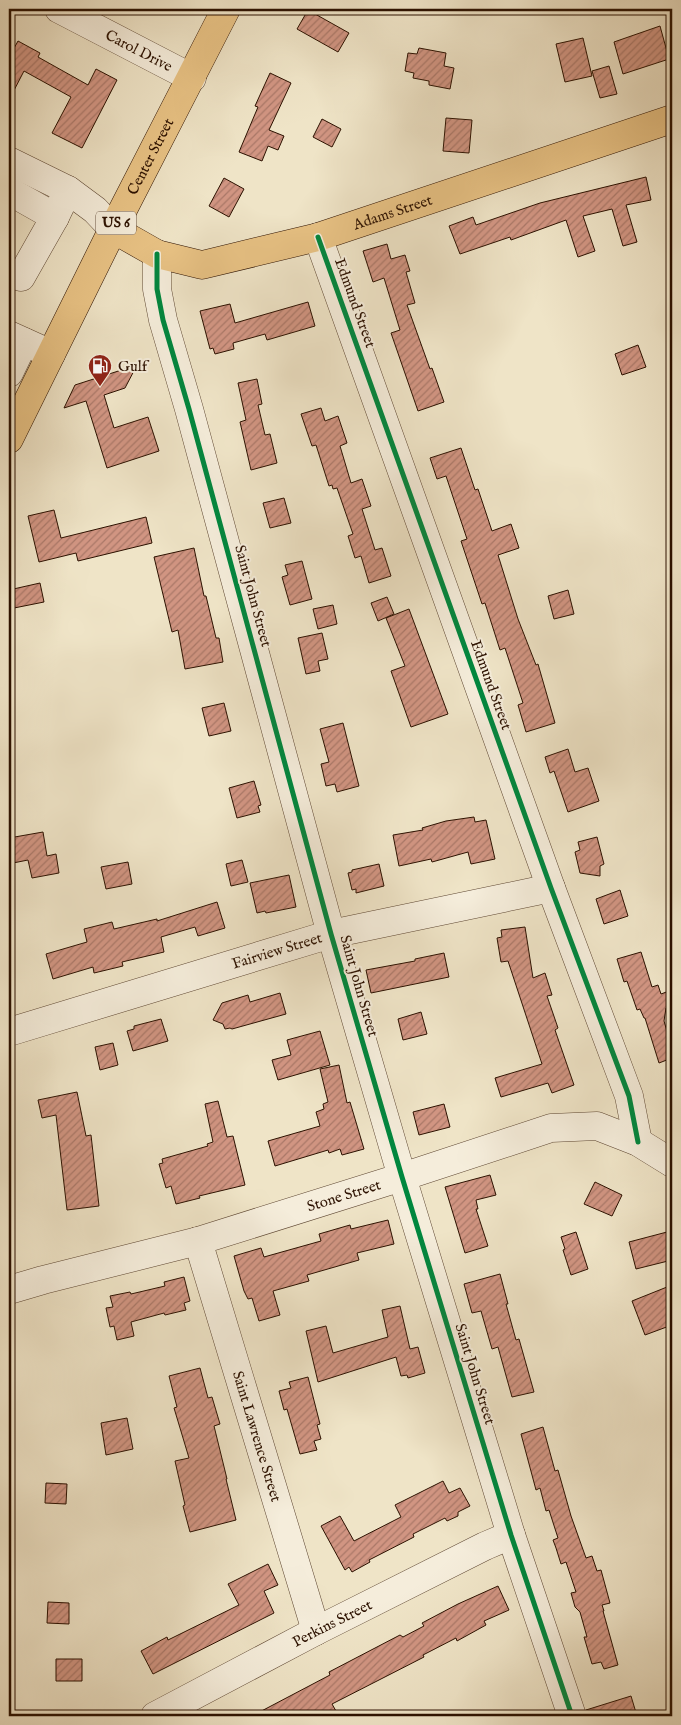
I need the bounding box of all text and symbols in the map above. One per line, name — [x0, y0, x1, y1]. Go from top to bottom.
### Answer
street label: Carol Drive — [102, 25, 176, 76]
street label: Center Street — [123, 115, 178, 198]
street label: Adams Street — [350, 190, 435, 234]
road number: US 6 — [96, 212, 136, 234]
street label: Edmund Street — [330, 255, 380, 351]
fuel station icon: Gulf — [87, 353, 113, 387]
place label: Gulf — [118, 357, 150, 376]
street label: Saint John Street — [230, 543, 276, 649]
street label: Edmund Street — [466, 637, 516, 733]
street label: Fairview Street — [229, 928, 324, 973]
street label: Saint John Street — [335, 933, 383, 1039]
street label: Stone Street — [304, 1175, 383, 1216]
street label: Saint John Street — [451, 1321, 499, 1427]
street label: Saint Lawrence Street — [228, 1369, 286, 1504]
street label: Perkins Street — [289, 1595, 375, 1651]

